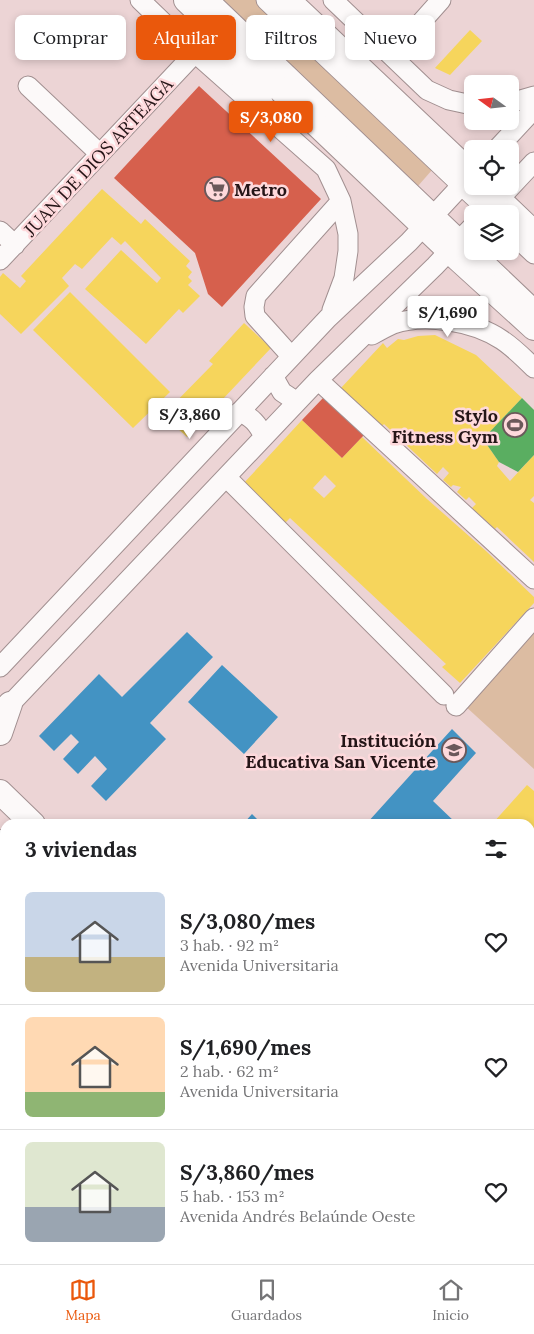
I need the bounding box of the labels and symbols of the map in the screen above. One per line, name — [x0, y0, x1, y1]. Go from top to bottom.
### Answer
street label: JUAN DE DIOS ARTEAGA — [18, 72, 178, 242]
north arrow — [464, 75, 519, 130]
pin: S/3,080 — [225, 100, 317, 143]
supermarket icon: Metro — [204, 176, 230, 202]
place label: Metro — [234, 178, 287, 201]
pin: S/1,690 — [402, 296, 494, 338]
pin: S/3,860 — [144, 398, 236, 440]
place label: Stylo Fitness Gym — [391, 404, 498, 448]
sports icon: Stylo Fitness Gym — [502, 412, 528, 438]
place label: Institución Educativa San Vicente — [245, 729, 437, 773]
school or university icon: Institución Educativa San Vicente — [441, 737, 467, 763]

